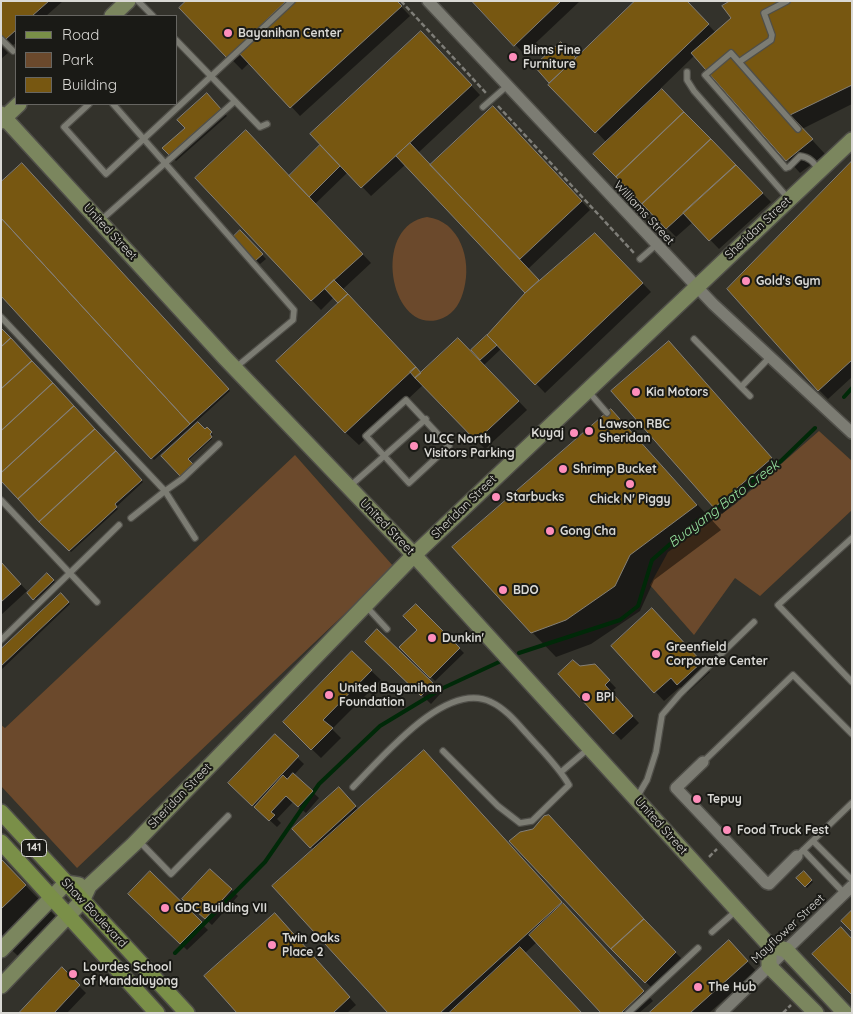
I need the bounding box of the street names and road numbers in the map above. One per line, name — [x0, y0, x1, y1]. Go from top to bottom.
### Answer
street label: Williams Street — [611, 178, 677, 248]
street label: Sheridan Street — [722, 194, 794, 262]
street label: United Street — [80, 201, 140, 263]
street label: Sheridan Street — [428, 472, 500, 542]
street label: United Street — [357, 496, 417, 558]
street label: Sheridan Street — [145, 760, 215, 832]
street label: United Street — [631, 794, 691, 858]
road number: 141 — [22, 840, 46, 856]
street label: Shaw Boulevard — [58, 875, 130, 951]
street label: Mayflower Street — [748, 891, 828, 967]

